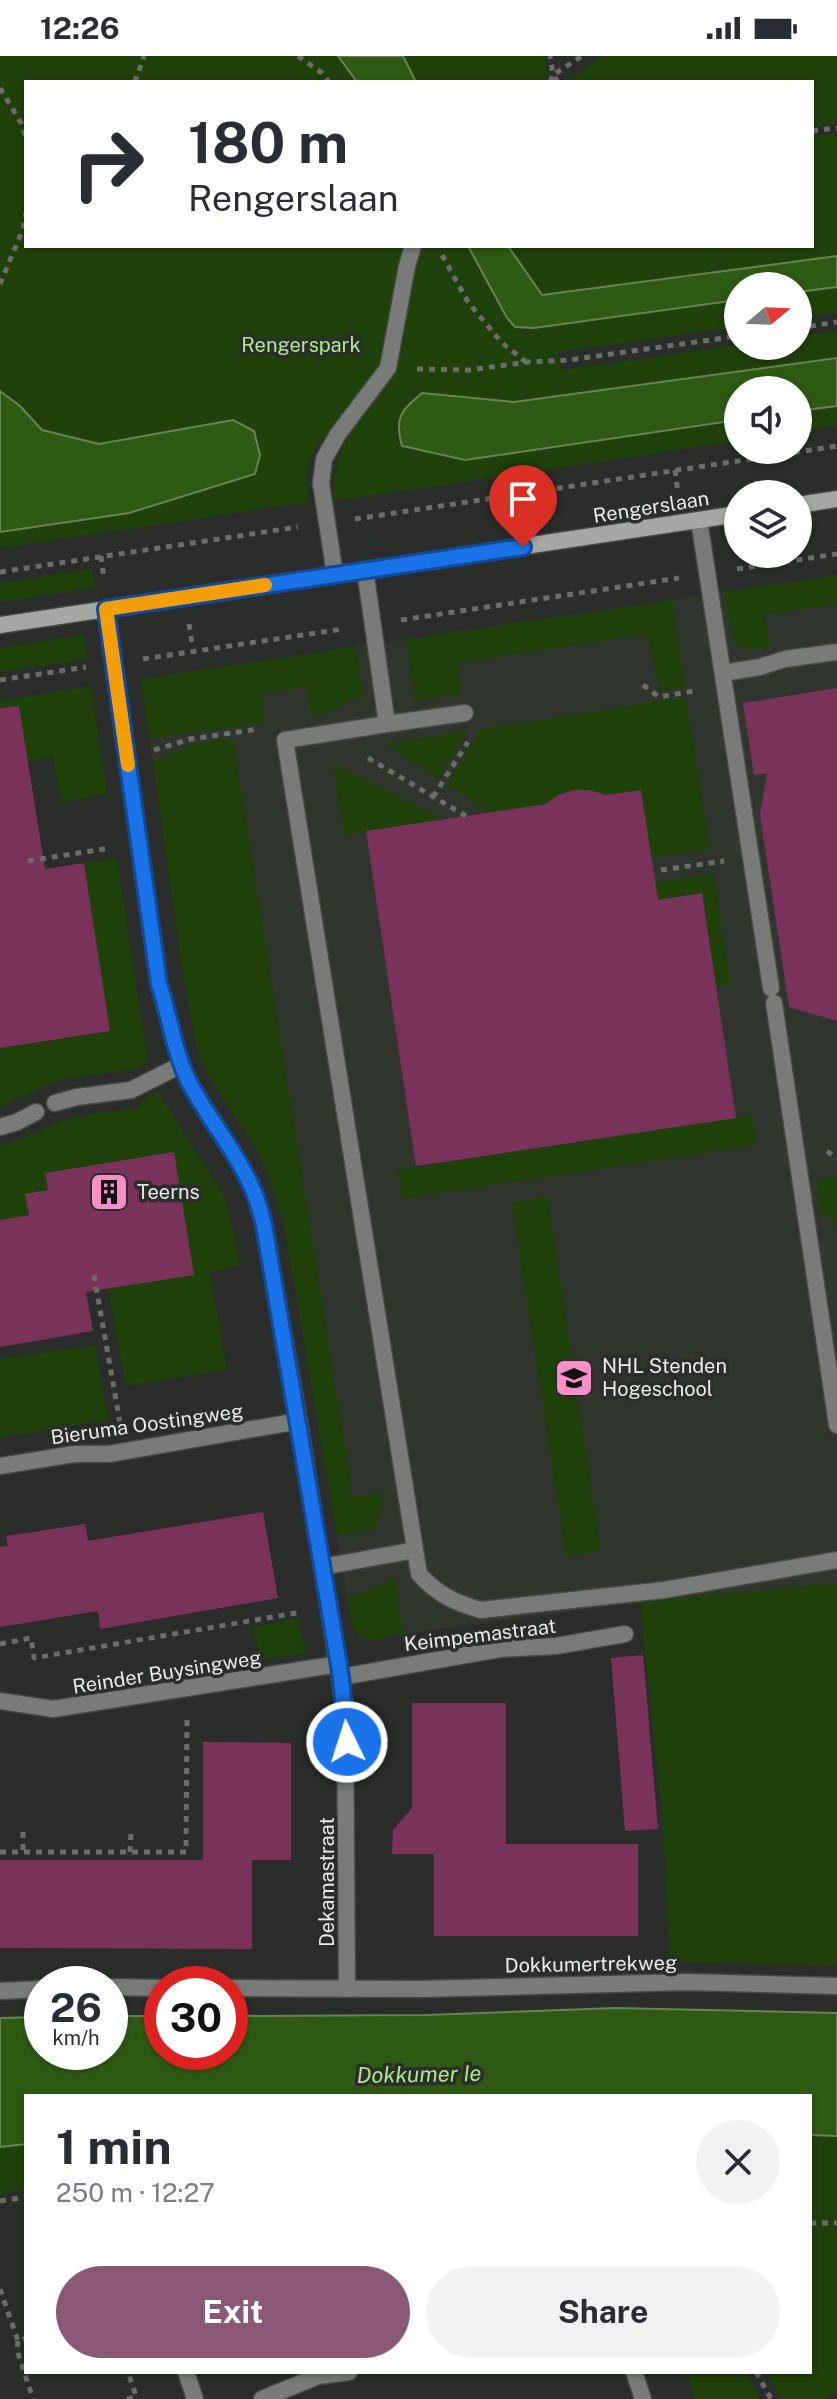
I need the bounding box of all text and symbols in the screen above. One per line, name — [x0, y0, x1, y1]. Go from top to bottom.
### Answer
text: 12:26 — [40, 10, 119, 46]
text: 180 m — [188, 110, 348, 176]
icon: right — [56, 112, 160, 216]
text: Rengerslaan — [188, 177, 399, 219]
north arrow — [724, 272, 812, 360]
map controls — [724, 272, 812, 568]
park label: Rengerspark — [241, 333, 361, 357]
button: sound — [724, 376, 812, 464]
pin — [489, 465, 557, 547]
icon: arrive — [501, 477, 545, 521]
button: layers — [724, 480, 812, 568]
street label: Rengerslaan — [591, 486, 711, 528]
building icon: Teerns — [88, 1171, 130, 1213]
place label: Teerns — [137, 1180, 200, 1204]
place label: NHL Stenden Hogeschool — [602, 1354, 727, 1401]
school or university icon: NHL Stenden Hogeschool — [553, 1357, 595, 1399]
street label: Bieruma Oostingweg — [49, 1399, 245, 1449]
street label: Keimpemastraat — [403, 1614, 557, 1656]
street label: Reinder Buysingweg — [71, 1645, 263, 1699]
position arrow — [305, 1700, 389, 1784]
street label: Dekamastraat — [315, 1817, 339, 1947]
street label: Dokkumertrekweg — [504, 1950, 678, 1978]
speed limit sign: 30 — [144, 1966, 248, 2070]
text: 26 — [50, 1984, 102, 2031]
text: km/h — [52, 2026, 100, 2050]
water label: Dokkumer Ie — [356, 2060, 482, 2088]
text: 1 min — [56, 2118, 172, 2175]
button: close — [696, 2120, 780, 2204]
text: 250 m · 12:27 — [56, 2177, 215, 2208]
button: Exit — [56, 2266, 410, 2358]
button: Share — [426, 2266, 780, 2358]

